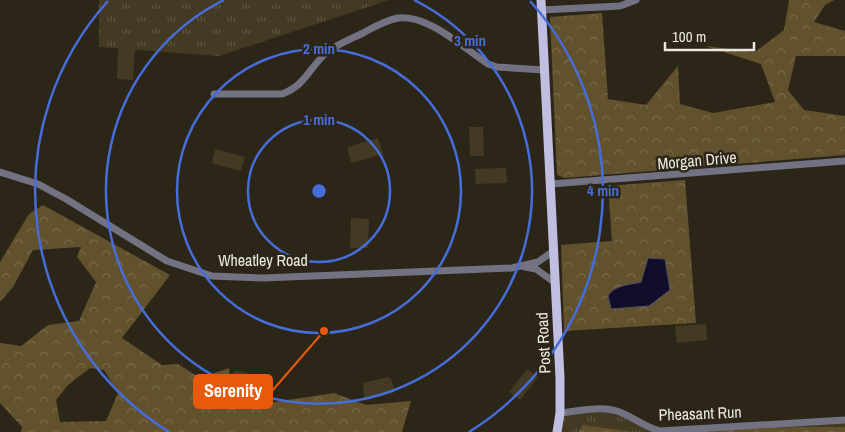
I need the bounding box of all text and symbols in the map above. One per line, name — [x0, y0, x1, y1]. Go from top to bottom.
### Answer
scale bar — [665, 20, 754, 52]
text: 100 m — [672, 26, 706, 47]
text: 3 min — [454, 30, 486, 51]
text: 2 min — [303, 38, 335, 59]
text: 1 min — [303, 109, 335, 130]
street label: Morgan Drive — [656, 146, 738, 174]
text: 4 min — [587, 180, 619, 201]
centre of rings — [310, 182, 328, 200]
street label: Wheatley Road — [218, 249, 308, 271]
street label: Post Road — [530, 312, 556, 374]
callout: Serenity — [194, 375, 272, 408]
text: Serenity — [204, 378, 263, 403]
street label: Pheasant Run — [658, 401, 742, 425]

